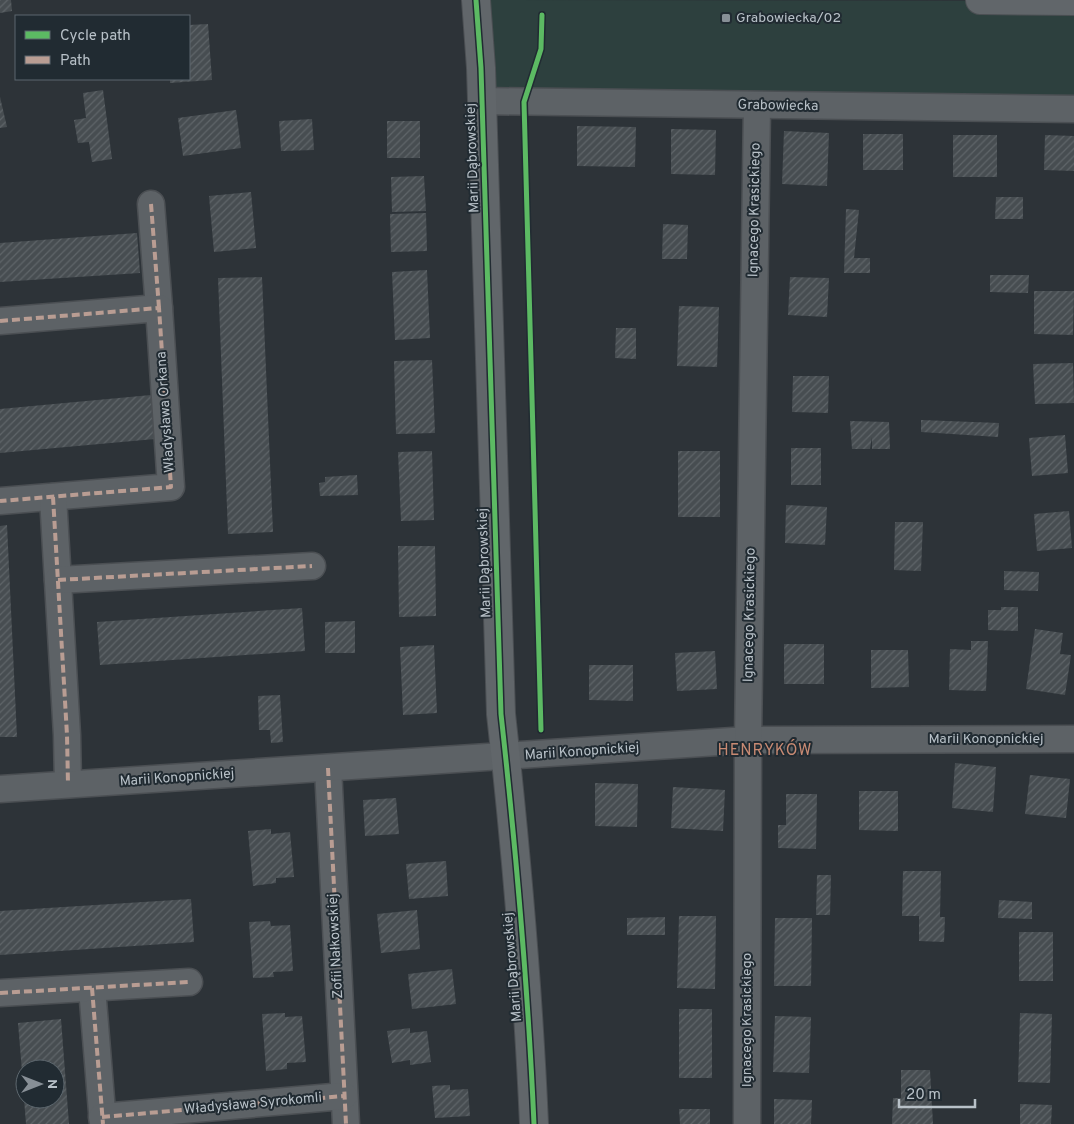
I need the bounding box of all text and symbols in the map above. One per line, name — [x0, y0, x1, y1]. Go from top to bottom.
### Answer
place label: Grabowiecka/02 — [736, 10, 841, 27]
marker: Grabowiecka/02 — [720, 12, 732, 24]
legend — [15, 15, 190, 80]
text: Cycle path — [60, 27, 131, 46]
text: Path — [60, 52, 91, 71]
street label: Grabowiecka — [737, 97, 819, 115]
street label: Marii Dąbrowskiej — [463, 103, 483, 213]
street label: Ignacego Krasickiego — [745, 142, 765, 277]
street label: Władysława Orkana — [153, 351, 179, 473]
street label: Marii Dąbrowskiej — [475, 508, 495, 618]
street label: Ignacego Krasickiego — [740, 547, 760, 682]
street label: Marii Konopnickiej — [929, 731, 1043, 748]
district label: HENRYKÓW — [718, 739, 812, 761]
street label: Marii Konopnickiej — [524, 740, 640, 764]
street label: Marii Konopnickiej — [119, 766, 235, 790]
street label: Zofii Nałkowskiej — [325, 893, 347, 999]
street label: Marii Dąbrowskiej — [500, 911, 526, 1023]
street label: Ignacego Krasickiego — [739, 953, 756, 1087]
north arrow — [15, 1059, 65, 1109]
scale bar — [899, 1076, 975, 1108]
text: N — [43, 1079, 60, 1089]
text: 20 m — [906, 1086, 941, 1105]
street label: Władysława Syrokomli — [183, 1090, 323, 1118]

